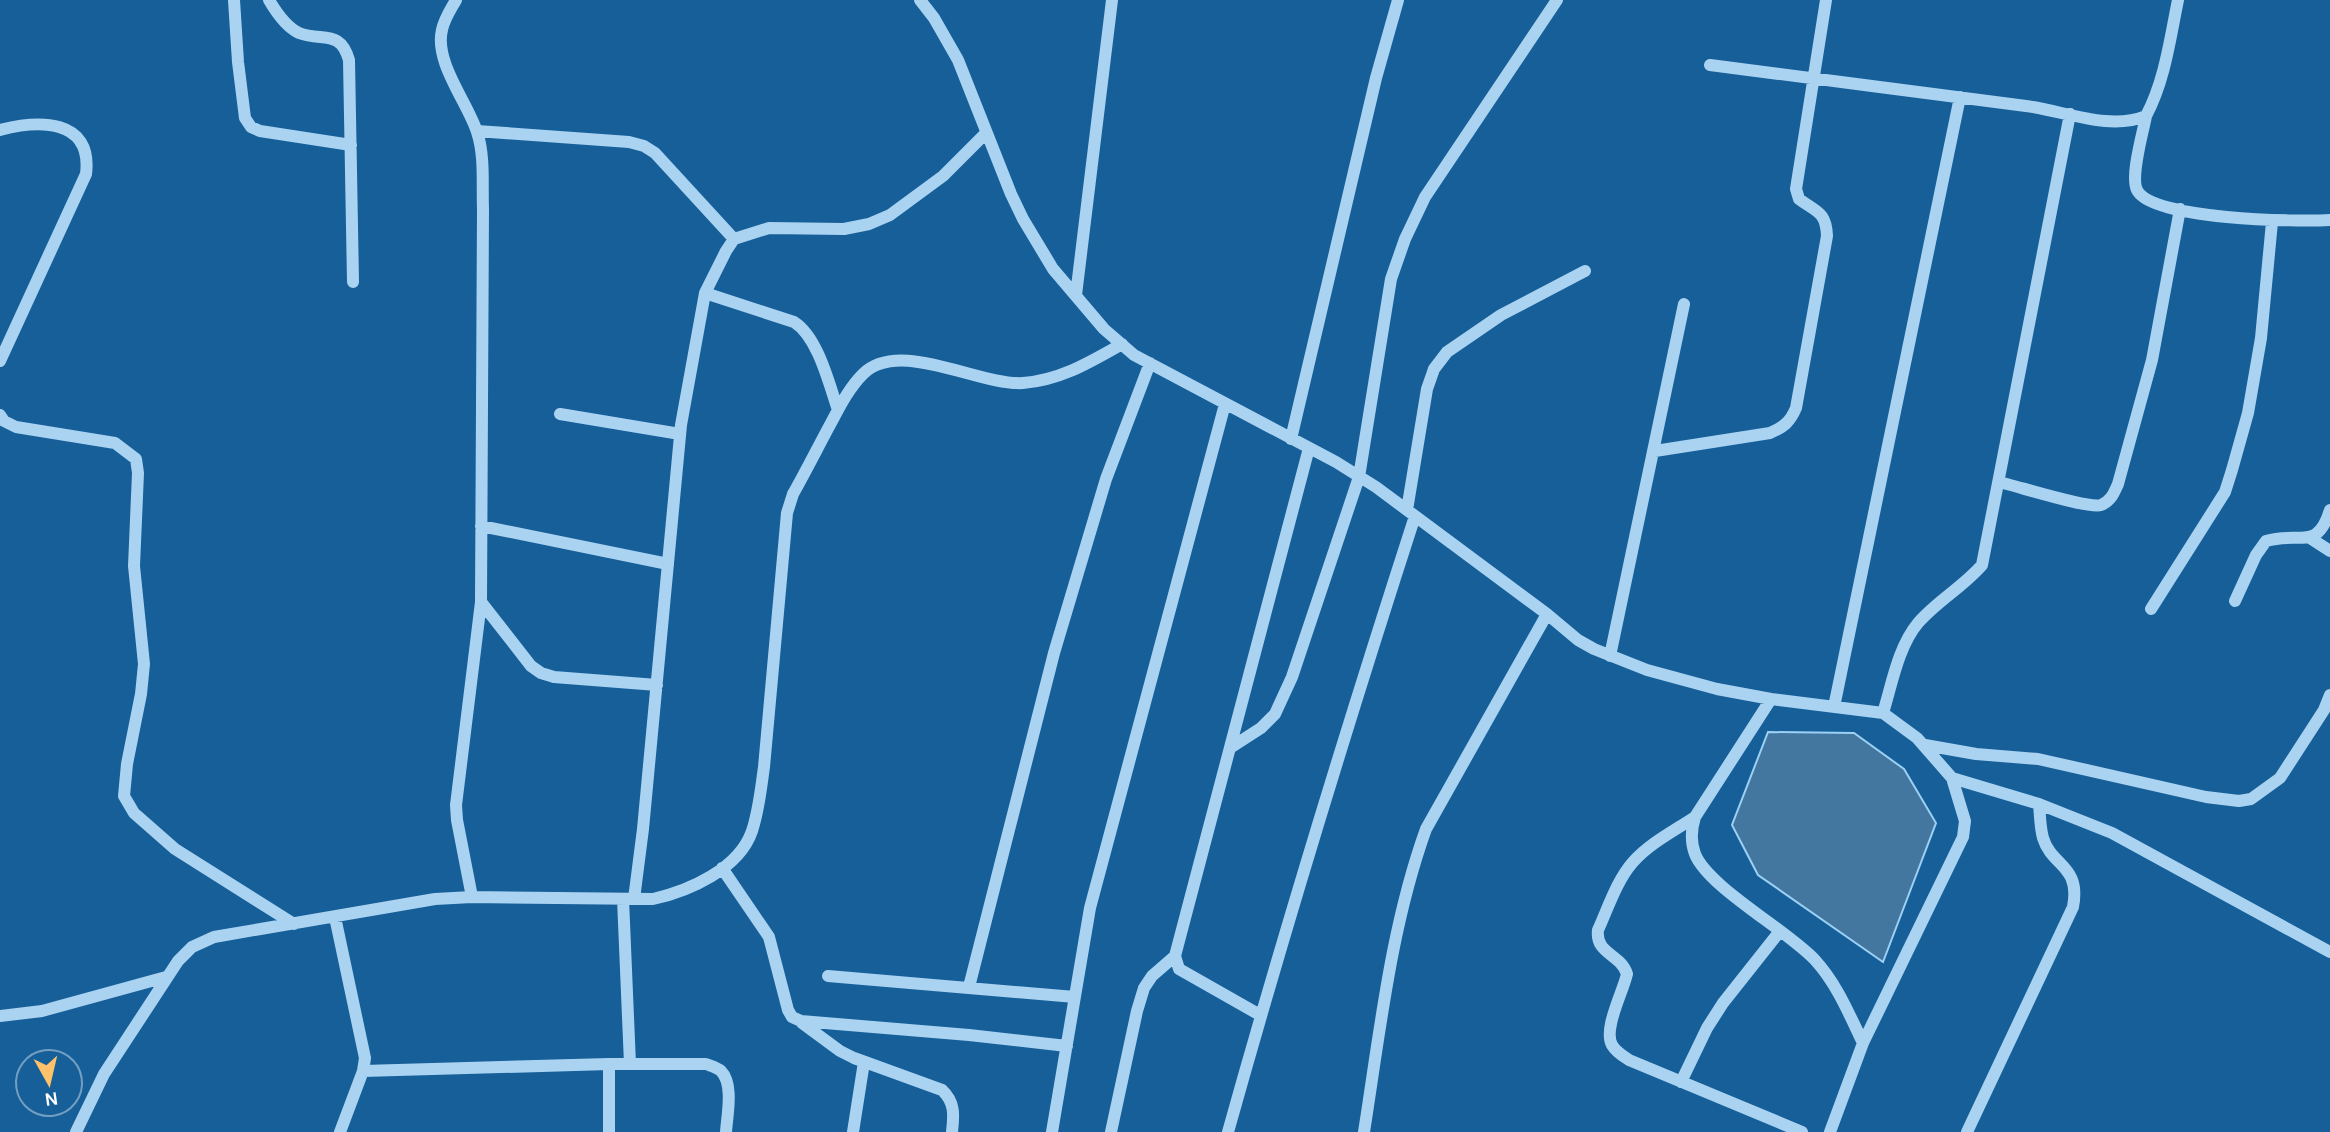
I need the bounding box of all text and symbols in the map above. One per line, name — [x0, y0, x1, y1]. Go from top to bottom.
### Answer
north arrow — [14, 1048, 84, 1118]
text: N — [43, 1087, 60, 1111]

